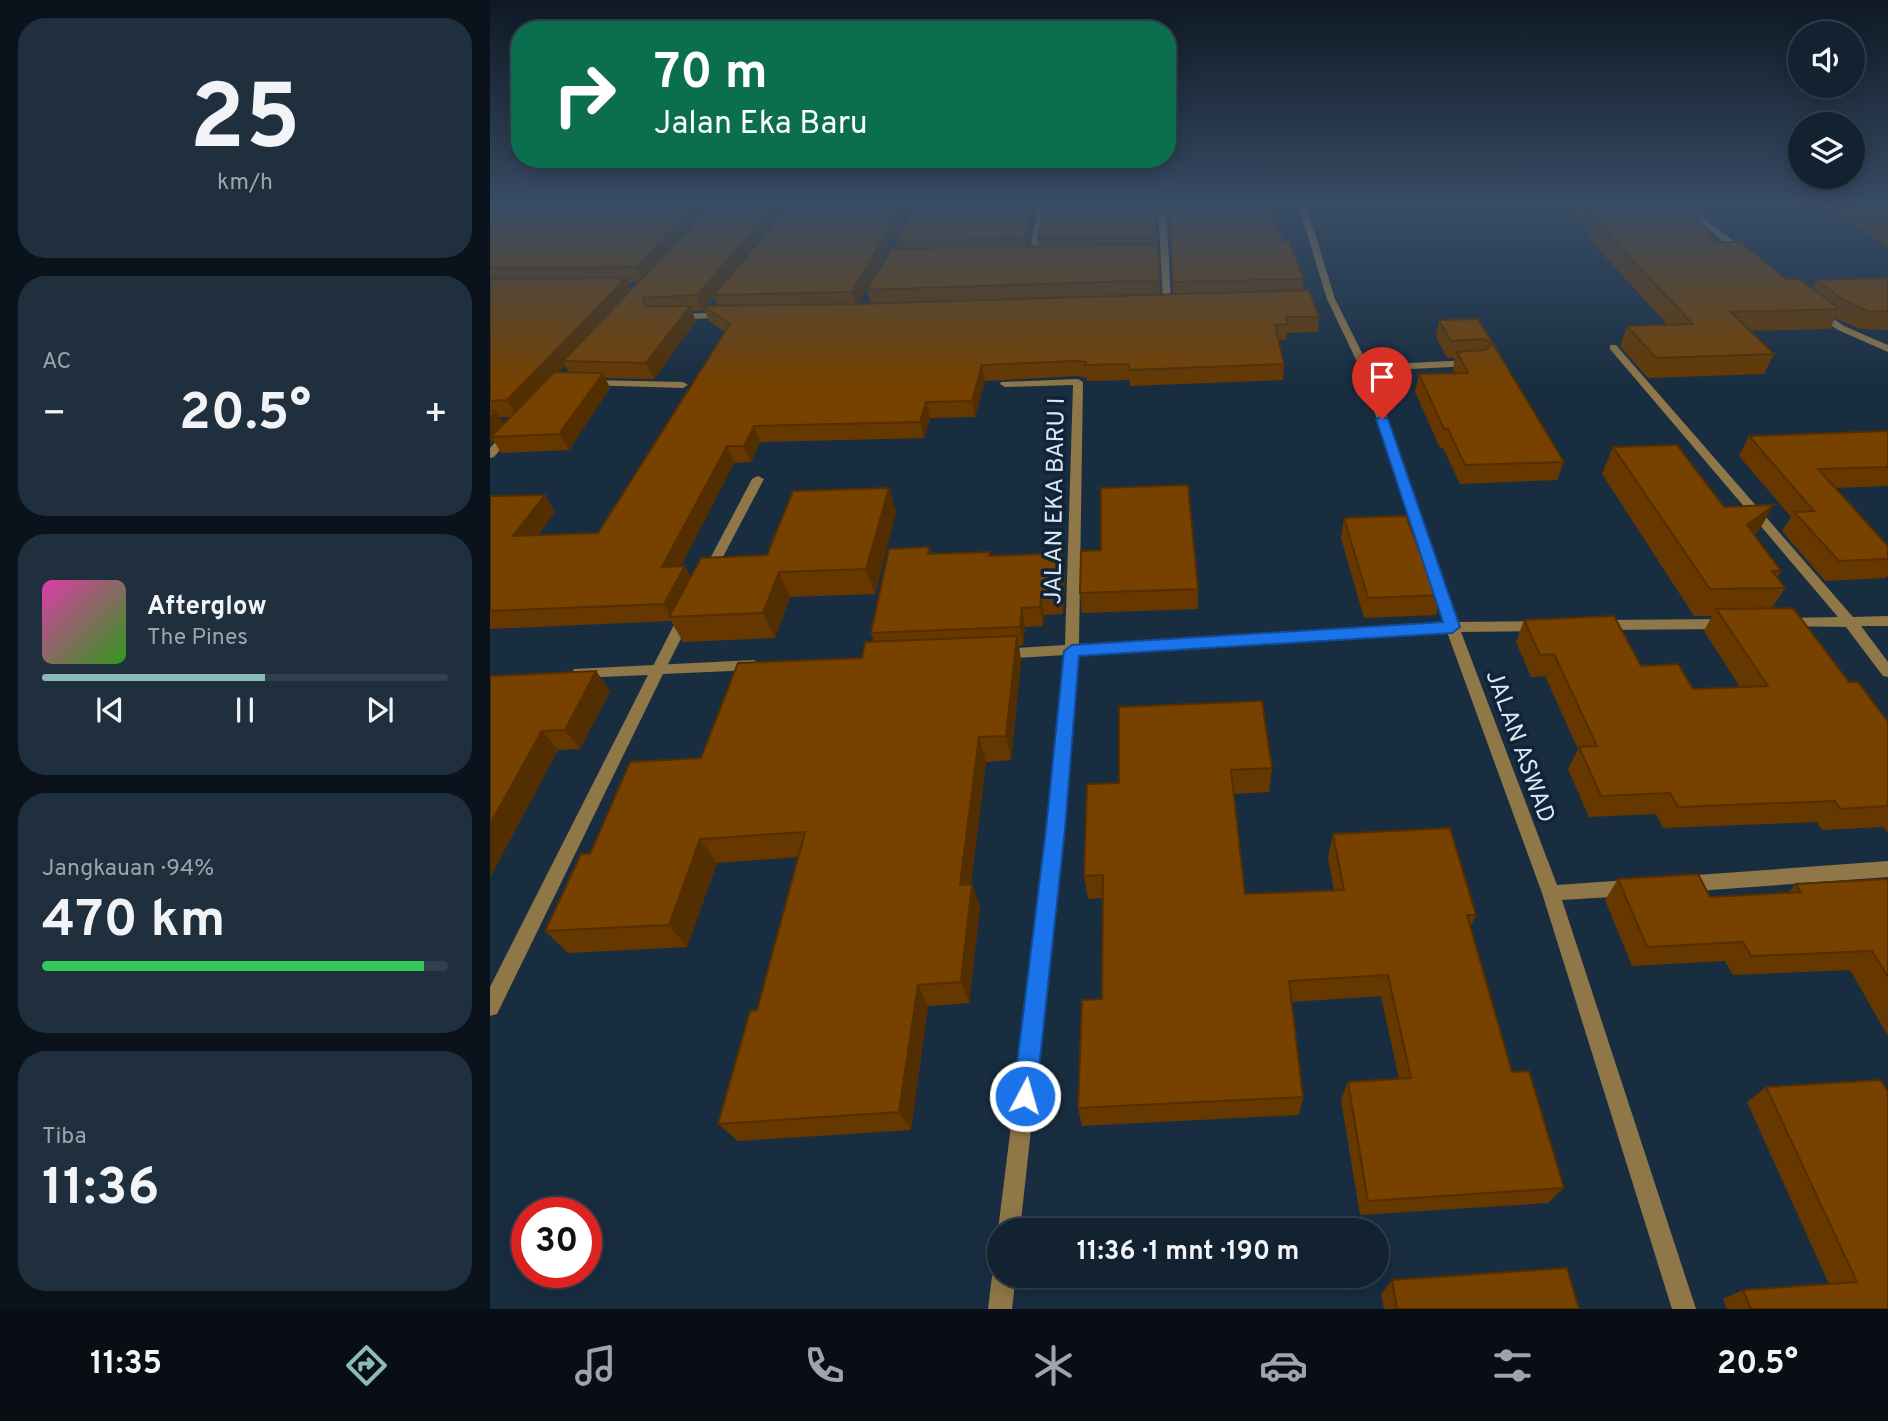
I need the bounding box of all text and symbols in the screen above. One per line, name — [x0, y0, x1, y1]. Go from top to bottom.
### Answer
map controls — [1788, 21, 1865, 189]
button: sound — [1788, 21, 1865, 98]
text: 70 m — [654, 44, 768, 106]
icon: right — [539, 49, 630, 140]
text: 25 — [189, 66, 301, 181]
text: Jalan Eka Baru — [654, 105, 868, 145]
button: layers — [1788, 112, 1865, 189]
text: km/h — [217, 169, 273, 198]
pin — [1352, 347, 1412, 419]
text: AC — [42, 348, 71, 377]
icon: arrive — [1363, 358, 1401, 396]
text: 20.5° — [179, 382, 311, 448]
text: − — [42, 391, 67, 440]
text: + — [423, 391, 448, 440]
street label: JALAN EKA BARU I — [1039, 397, 1073, 605]
text: Afterglow — [147, 591, 267, 624]
text: The Pines — [147, 624, 248, 653]
street label: JALAN ASWAD — [1478, 666, 1561, 827]
icon: previous — [91, 691, 129, 729]
icon: pause — [226, 691, 264, 729]
icon: next — [361, 691, 399, 729]
text: Jangkauan · 94% — [42, 855, 214, 884]
text: 470 km — [42, 889, 225, 955]
position arrow — [988, 1059, 1062, 1133]
text: Tiba — [42, 1123, 87, 1152]
text: 11:36 — [42, 1157, 159, 1223]
speed limit sign: 30 — [511, 1197, 602, 1288]
text: 11:36 · 1 mnt · 190 m — [1077, 1236, 1299, 1269]
icon: directions — [342, 1341, 391, 1390]
icon: music — [571, 1341, 620, 1390]
icon: phone — [800, 1341, 849, 1390]
icon: climate — [1029, 1341, 1078, 1390]
icon: car — [1259, 1341, 1308, 1390]
icon: filters — [1488, 1341, 1537, 1390]
text: 11:35 — [90, 1345, 162, 1385]
text: 20.5° — [1717, 1345, 1798, 1385]

